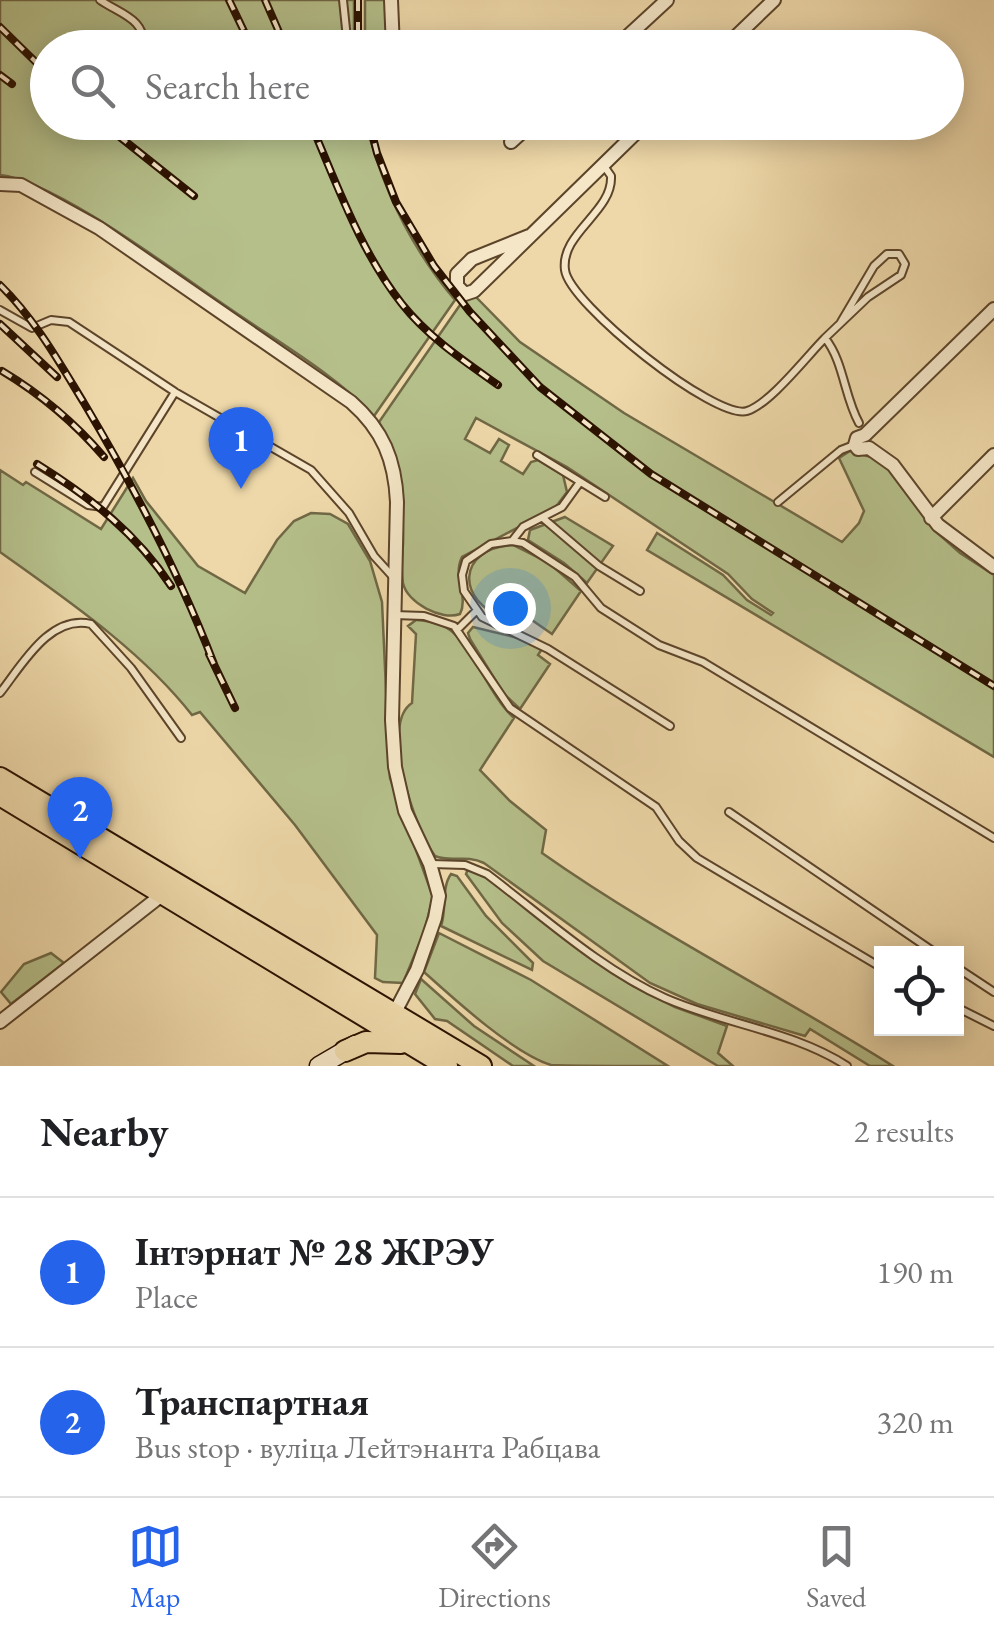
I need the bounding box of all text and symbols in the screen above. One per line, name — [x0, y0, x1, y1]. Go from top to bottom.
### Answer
search box — [30, 30, 964, 140]
icon: search — [65, 58, 120, 113]
text: Search here — [145, 61, 310, 110]
pin: 1 — [208, 406, 274, 489]
your location — [485, 583, 536, 634]
pin: 2 — [48, 776, 112, 859]
map controls — [874, 946, 964, 1036]
button: locate — [874, 946, 964, 1036]
text: Nearby — [40, 1104, 169, 1159]
text: 2 results — [854, 1110, 954, 1152]
text: Інтэрнат № 28 ЖРЭУ — [135, 1227, 494, 1276]
text: 1 — [64, 1251, 81, 1293]
text: 190 m — [877, 1251, 954, 1293]
text: Place — [135, 1276, 198, 1318]
text: Транспартная — [135, 1377, 369, 1426]
text: 2 — [64, 1401, 81, 1443]
text: 320 m — [877, 1401, 954, 1443]
text: Bus stop · вуліца Лейтэнанта Рабцава — [135, 1426, 600, 1468]
tab: Map — [128, 1519, 183, 1615]
tab: Directions — [438, 1519, 551, 1615]
tab: Saved — [806, 1519, 866, 1615]

